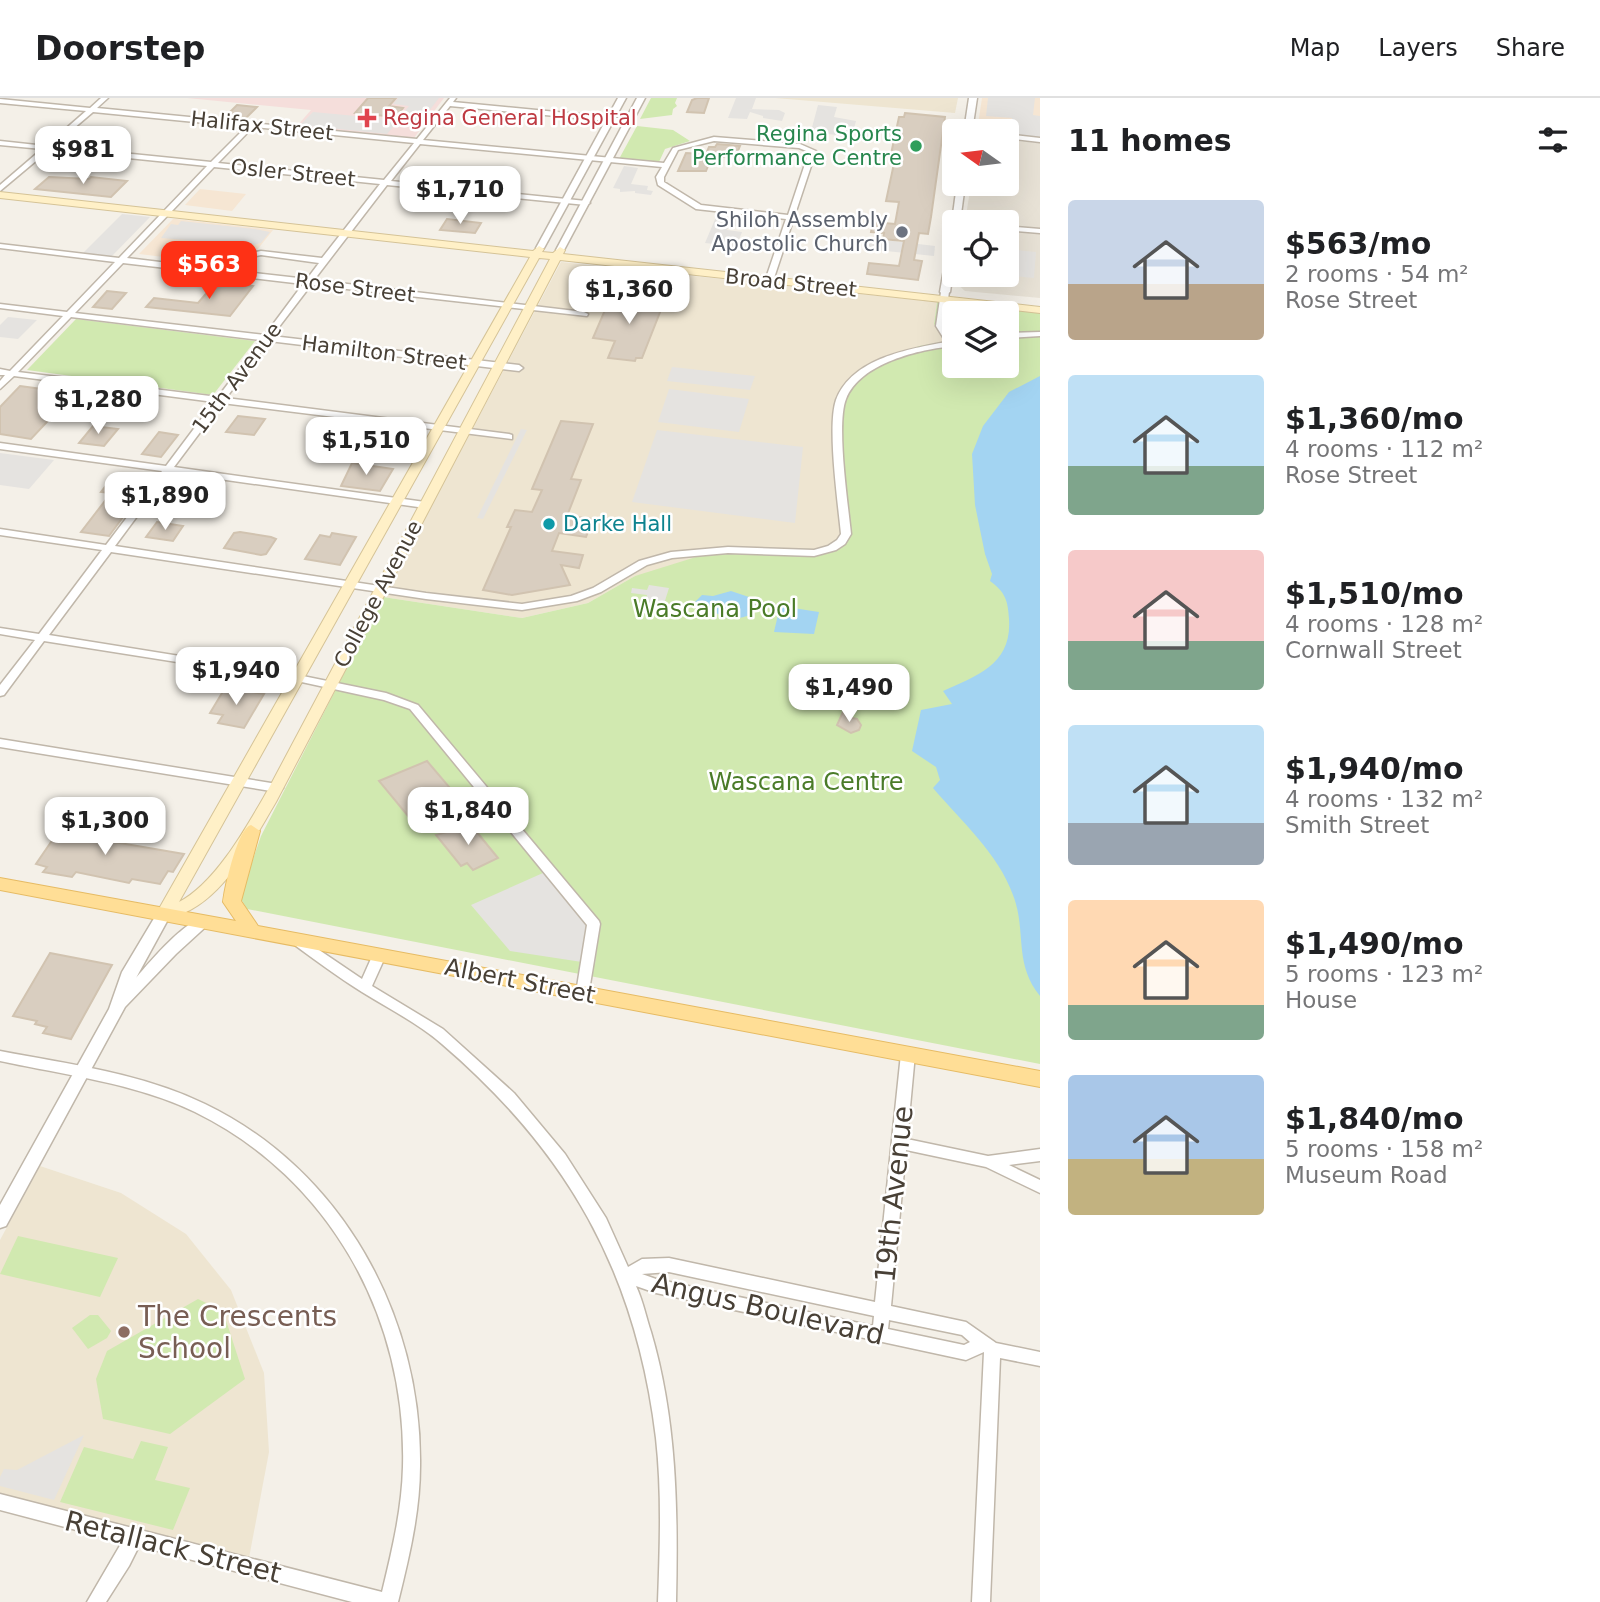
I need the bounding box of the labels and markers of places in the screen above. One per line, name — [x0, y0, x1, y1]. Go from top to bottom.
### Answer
place label: Regina General Hospital — [383, 106, 637, 130]
marker: Regina General Hospital — [357, 108, 377, 128]
place label: Regina Sports Performance Centre — [692, 122, 902, 170]
pin: $981 — [42, 126, 124, 186]
marker: Regina Sports Performance Centre — [908, 138, 924, 154]
pin: $1,710 — [403, 166, 517, 226]
place label: Shiloh Assembly Apostolic Church — [711, 208, 888, 256]
marker: Shiloh Assembly Apostolic Church — [894, 224, 910, 240]
pin: $563 — [168, 242, 250, 301]
pin: $1,360 — [572, 266, 686, 326]
pin: $1,280 — [41, 376, 155, 436]
pin: $1,510 — [309, 418, 423, 477]
pin: $1,890 — [108, 472, 222, 532]
place label: Darke Hall — [563, 512, 672, 536]
marker: Darke Hall — [541, 516, 557, 532]
pin: $1,940 — [179, 648, 293, 707]
pin: $1,490 — [792, 664, 906, 724]
pin: $1,840 — [411, 788, 525, 847]
pin: $1,300 — [48, 798, 162, 857]
place label: The Crescents School — [137, 1300, 337, 1365]
marker: The Crescents School — [116, 1324, 132, 1340]

